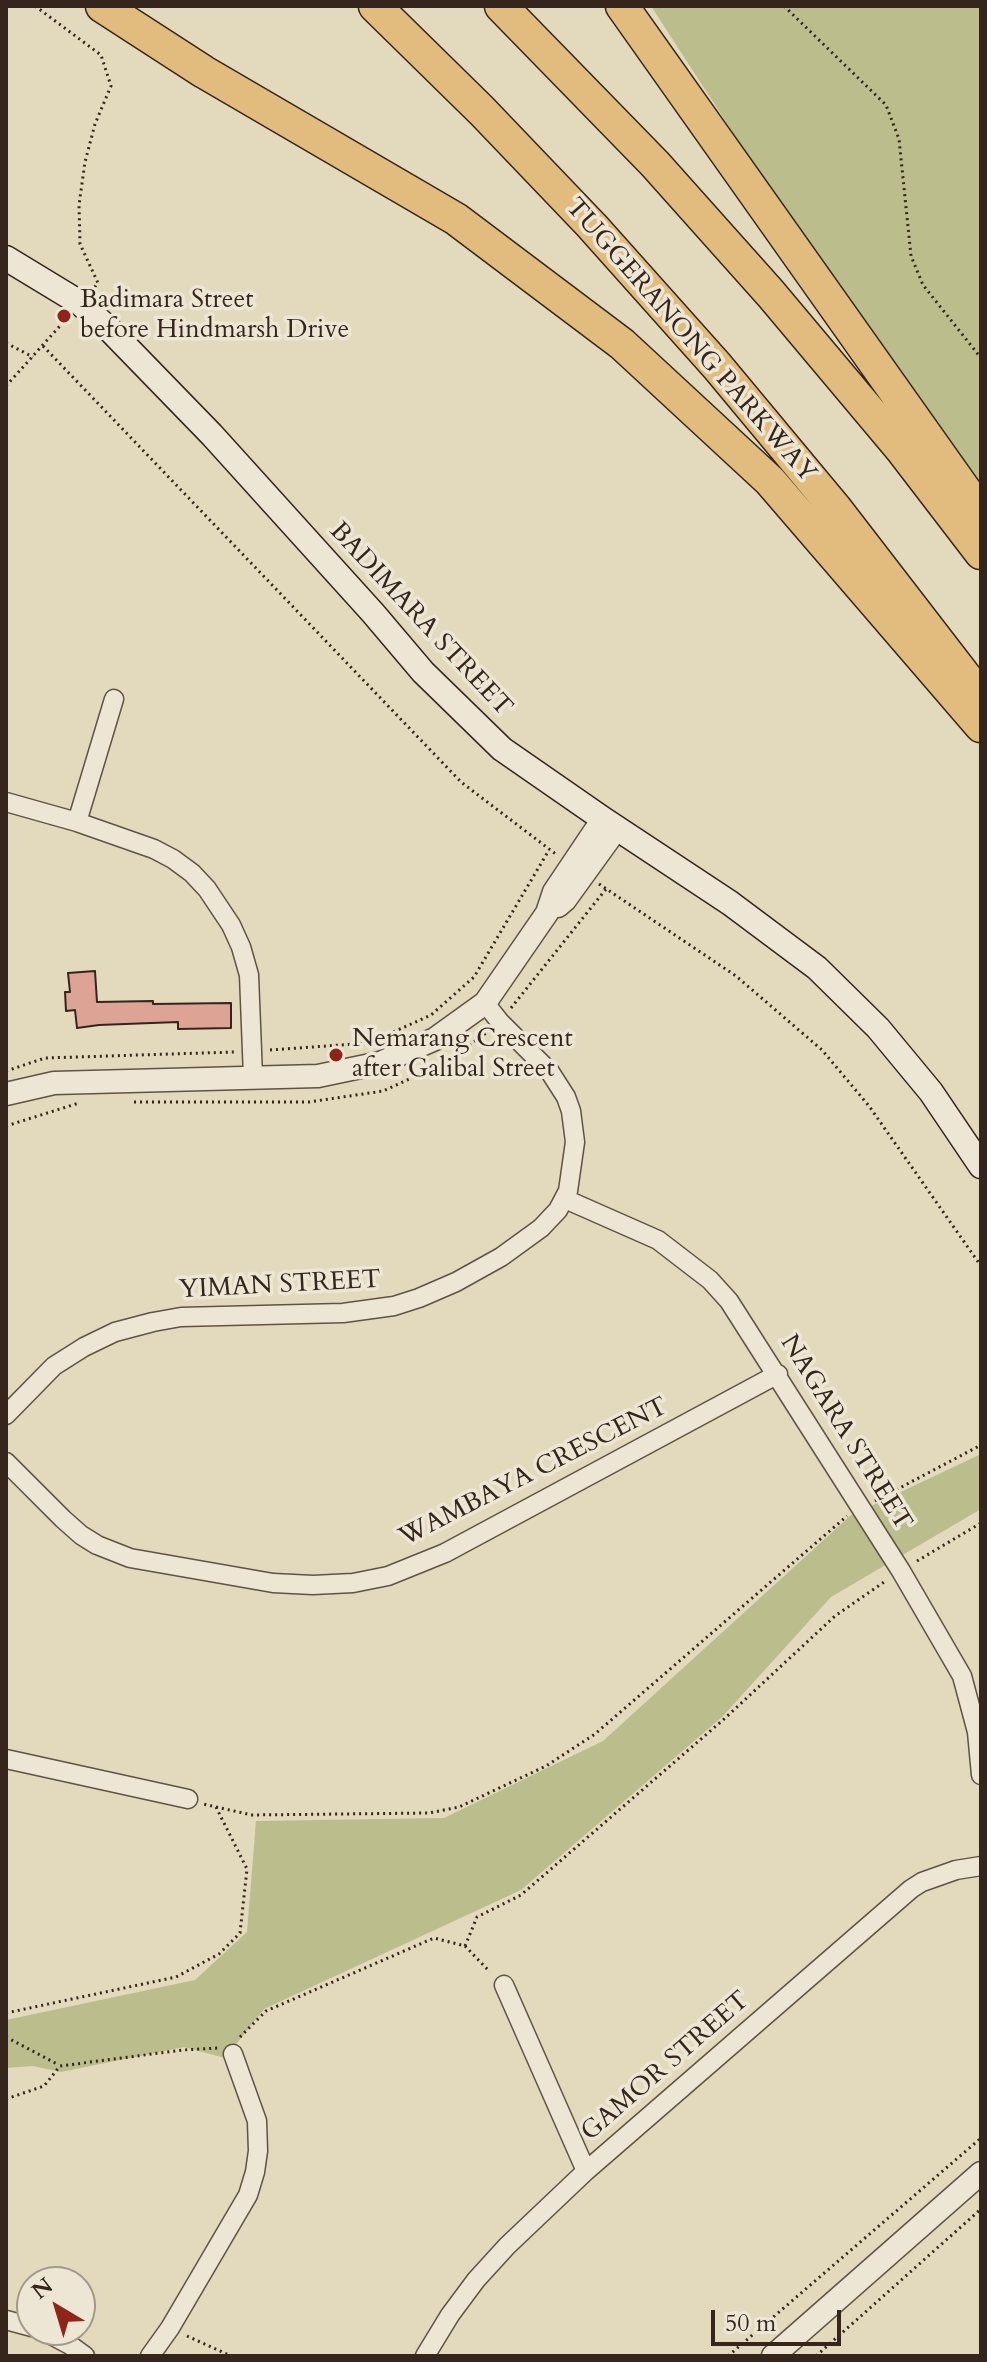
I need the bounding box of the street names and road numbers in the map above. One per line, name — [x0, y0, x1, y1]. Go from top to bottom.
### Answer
street label: TUGGERANONG PARKWAY — [558, 193, 822, 489]
street label: BADIMARA STREET — [322, 517, 518, 723]
street label: YIMAN STREET — [178, 1265, 382, 1307]
street label: NAGARA STREET — [772, 1330, 918, 1536]
street label: WAMBAYA CRESCENT — [395, 1392, 673, 1554]
street label: GAMOR STREET — [576, 1986, 756, 2148]

